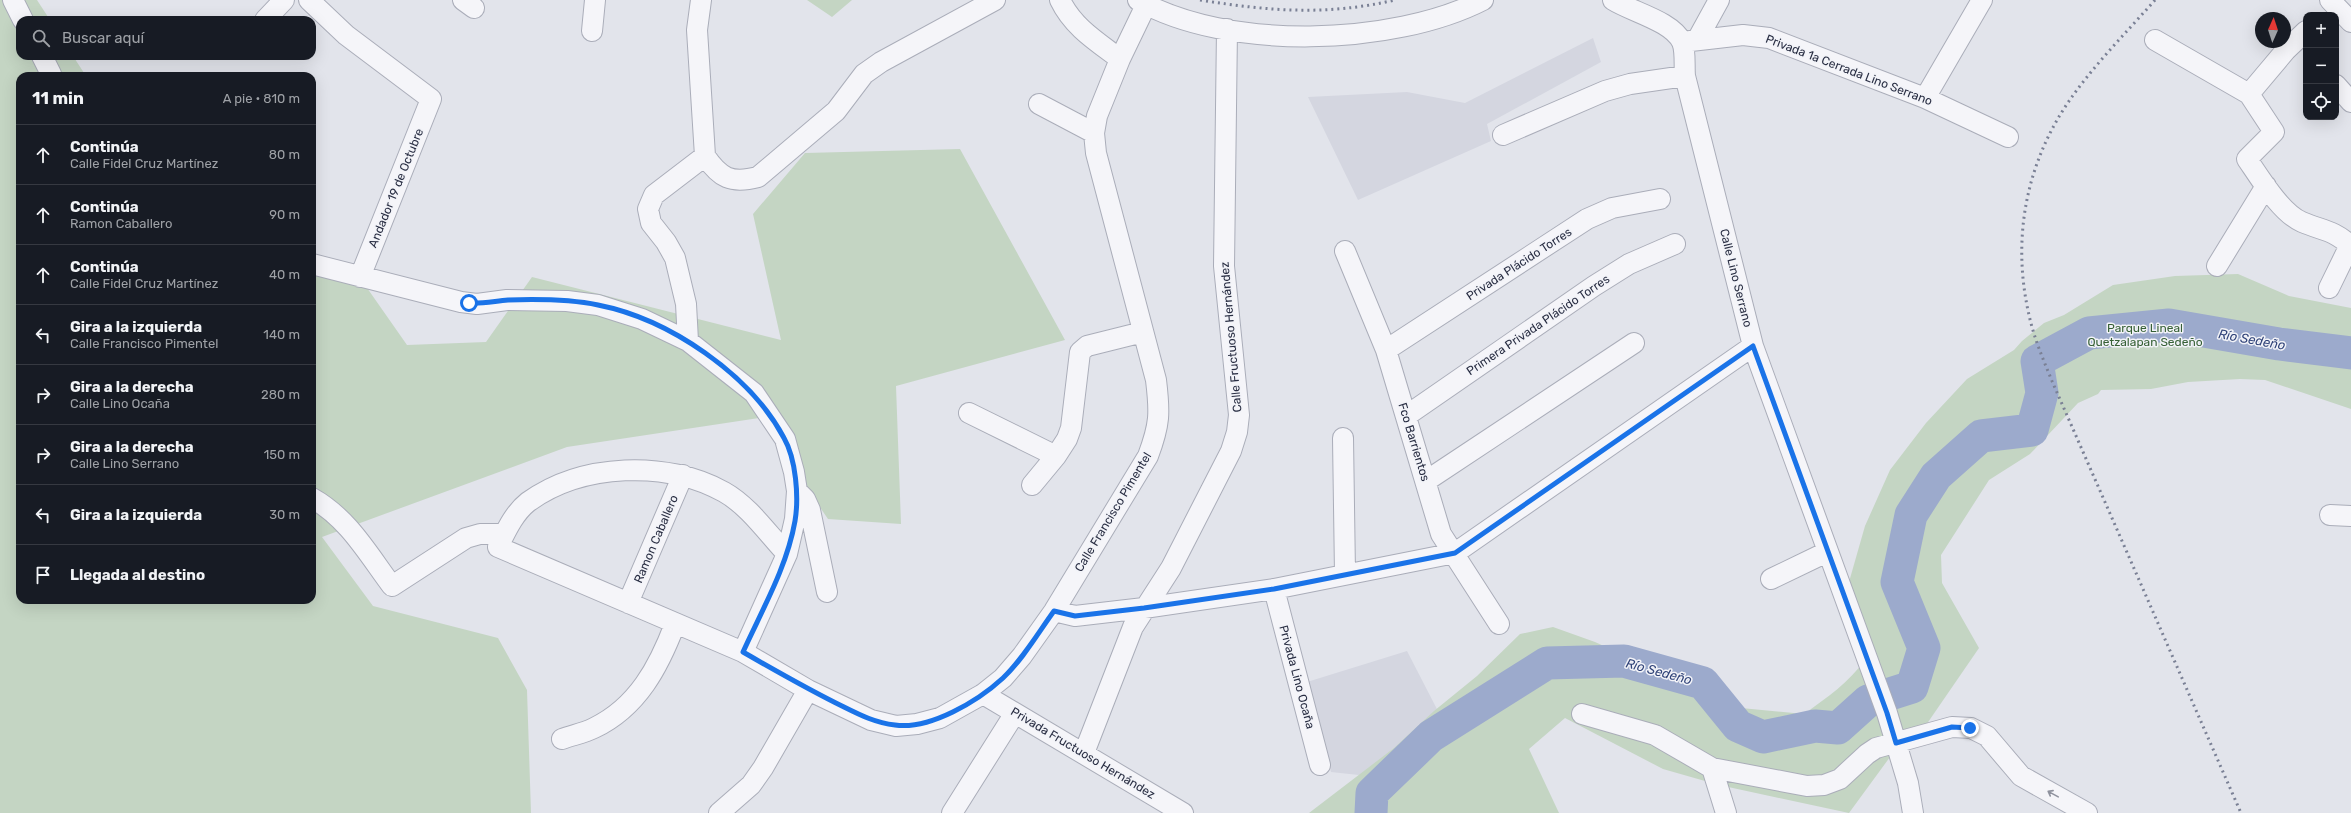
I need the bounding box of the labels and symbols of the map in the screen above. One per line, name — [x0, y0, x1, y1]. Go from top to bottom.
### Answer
north arrow — [2255, 12, 2291, 48]
street label: Privada 1a Cerrada Lino Serrano — [1764, 32, 1934, 108]
street label: Andador 19 de Octubre — [366, 126, 426, 250]
street label: Privada Plácido Torres — [1464, 225, 1574, 303]
street label: Calle Lino Serrano — [1717, 227, 1755, 329]
street label: Calle Fructuoso Hernández — [1217, 261, 1245, 413]
street label: Primera Privada Plácido Torres — [1464, 272, 1612, 378]
route start — [460, 294, 478, 312]
park label: Parque Lineal Quetzalapan Sedeño — [2087, 321, 2203, 349]
water label: Río Sedeño — [2217, 326, 2287, 353]
street label: Fco Barrientos — [1395, 401, 1433, 483]
street label: Calle Francisco Pimentel — [1072, 450, 1154, 574]
street label: Ramon Caballero — [631, 493, 681, 585]
street label: Privada Lino Ocaña — [1276, 624, 1318, 730]
water label: Río Sedeño — [1624, 655, 1694, 688]
street label: Privada Fructuoso Hernández — [1008, 704, 1158, 802]
route end — [1961, 719, 1979, 737]
one-way arrow — [2047, 789, 2059, 797]

